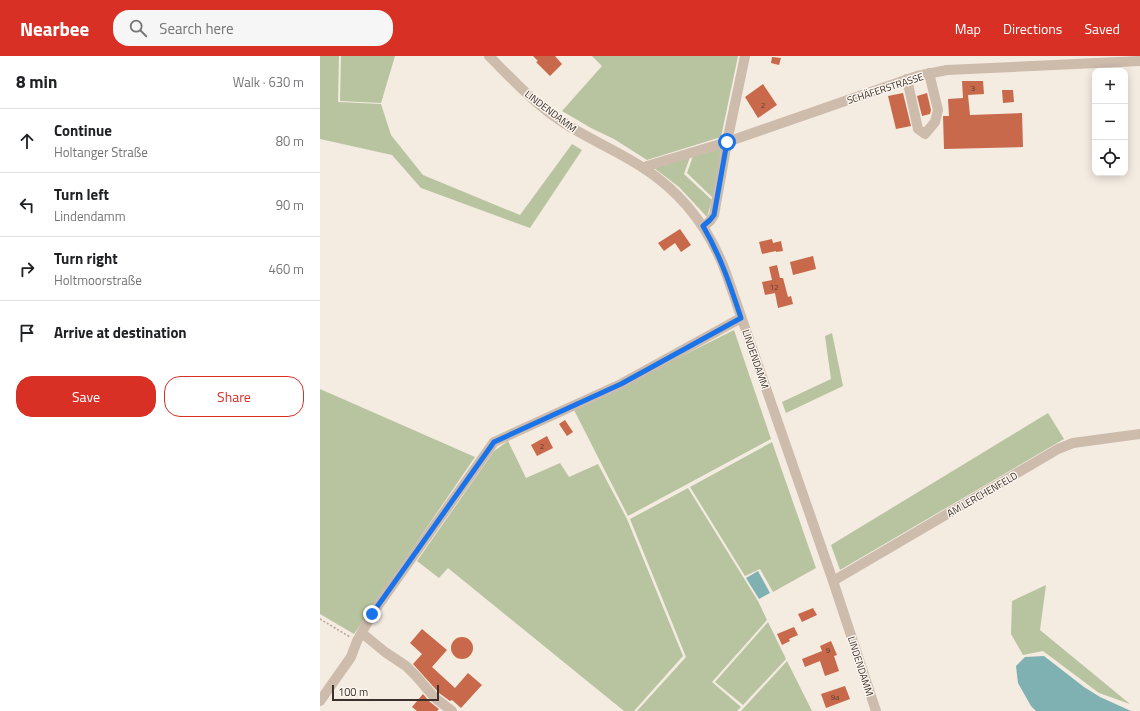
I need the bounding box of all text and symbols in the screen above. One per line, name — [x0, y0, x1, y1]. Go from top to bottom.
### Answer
search box — [113, 10, 393, 46]
text: Nearbee — [20, 14, 89, 43]
icon: search — [127, 17, 149, 39]
text: Search here — [159, 17, 234, 40]
text: Map — [955, 18, 981, 39]
text: Directions — [1003, 18, 1062, 39]
text: Saved — [1084, 18, 1120, 39]
map controls — [1092, 68, 1128, 176]
button: + — [1092, 68, 1128, 104]
text: 8 min — [16, 69, 57, 95]
street label: SCHÄFERSTRASSE — [845, 69, 926, 108]
text: Walk · 630 m — [233, 72, 304, 92]
house number: 3 — [971, 82, 975, 94]
street label: LINDENDAMM — [521, 87, 580, 136]
house number: 2 — [761, 99, 765, 111]
button: − — [1092, 104, 1128, 140]
text: Continue — [54, 119, 112, 142]
icon: ahead — [16, 130, 38, 152]
text: 80 m — [276, 131, 304, 151]
route start — [718, 133, 736, 151]
button: locate — [1092, 140, 1128, 176]
text: Holtanger Straße — [54, 142, 148, 162]
text: Turn left — [54, 183, 109, 206]
icon: left — [16, 194, 38, 216]
text: 90 m — [276, 195, 304, 215]
text: Lindendamm — [54, 206, 126, 226]
text: Turn right — [54, 247, 118, 270]
icon: right — [16, 258, 38, 280]
text: 460 m — [268, 259, 304, 279]
text: Holtmoorstraße — [54, 270, 142, 290]
house number: 12 — [770, 281, 778, 293]
text: Arrive at destination — [54, 321, 187, 344]
icon: arrive — [16, 322, 38, 344]
street label: LINDENDAMM — [738, 327, 773, 391]
button: Save — [16, 376, 156, 417]
button: Share — [164, 376, 304, 417]
house number: 2 — [540, 440, 544, 452]
street label: AM LERCHENFELD — [944, 468, 1020, 521]
route end — [363, 605, 381, 623]
street label: LINDENDAMM — [844, 634, 877, 698]
house number: 9 — [826, 644, 831, 656]
scale bar — [332, 683, 439, 702]
text: 100 m — [338, 684, 368, 700]
house number: 9a — [831, 691, 839, 703]

